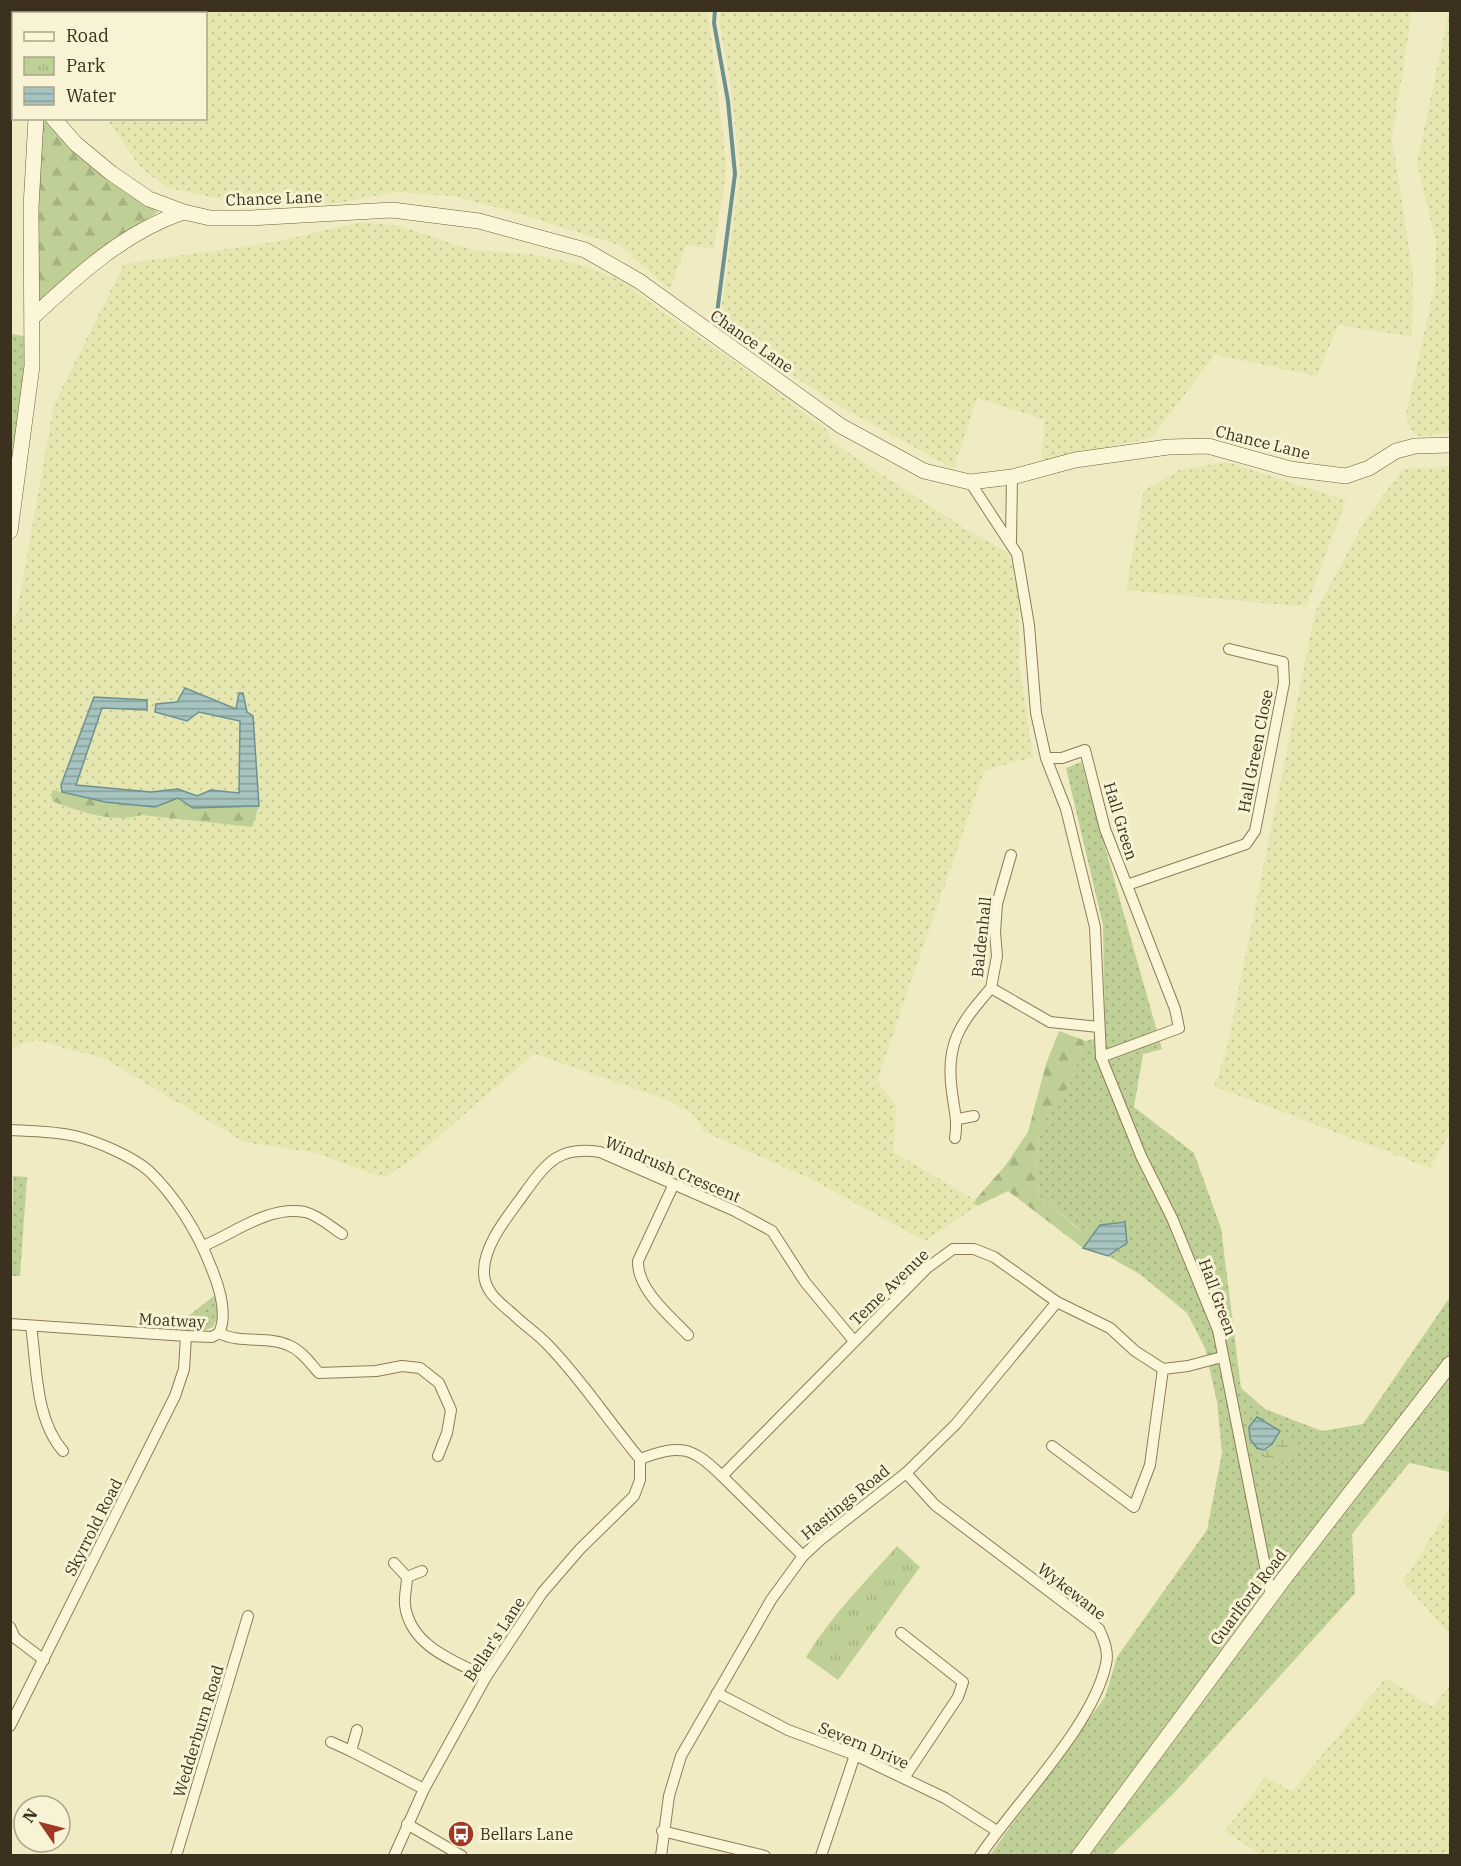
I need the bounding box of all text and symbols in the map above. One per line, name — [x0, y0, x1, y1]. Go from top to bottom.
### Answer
legend — [12, 12, 207, 120]
text: Road — [66, 24, 109, 47]
text: Park — [66, 54, 106, 77]
text: Water — [66, 84, 116, 107]
street label: Chance Lane — [225, 186, 323, 210]
street label: Chance Lane — [707, 305, 797, 377]
street label: Chance Lane — [1214, 421, 1312, 463]
street label: Hall Green Close — [1233, 688, 1277, 814]
street label: Hall Green — [1100, 780, 1142, 862]
street label: Baldenhall — [967, 895, 995, 978]
street label: Windrush Crescent — [602, 1131, 744, 1207]
street label: Teme Avenue — [845, 1244, 933, 1330]
street label: Hall Green — [1195, 1256, 1241, 1338]
street label: Moatway — [138, 1308, 206, 1332]
street label: Hastings Road — [797, 1460, 894, 1544]
street label: Skyrrold Road — [60, 1475, 126, 1579]
street label: Guarlford Road — [1205, 1545, 1291, 1649]
street label: Wykewane — [1034, 1558, 1110, 1624]
street label: Bellar's Lane — [459, 1593, 529, 1685]
street label: Wedderburn Road — [168, 1662, 228, 1800]
street label: Severn Drive — [816, 1717, 912, 1773]
north arrow — [12, 1794, 72, 1854]
text: N — [18, 1804, 42, 1826]
bus stop icon: Bellars Lane — [446, 1819, 476, 1849]
place label: Bellars Lane — [480, 1824, 573, 1844]

